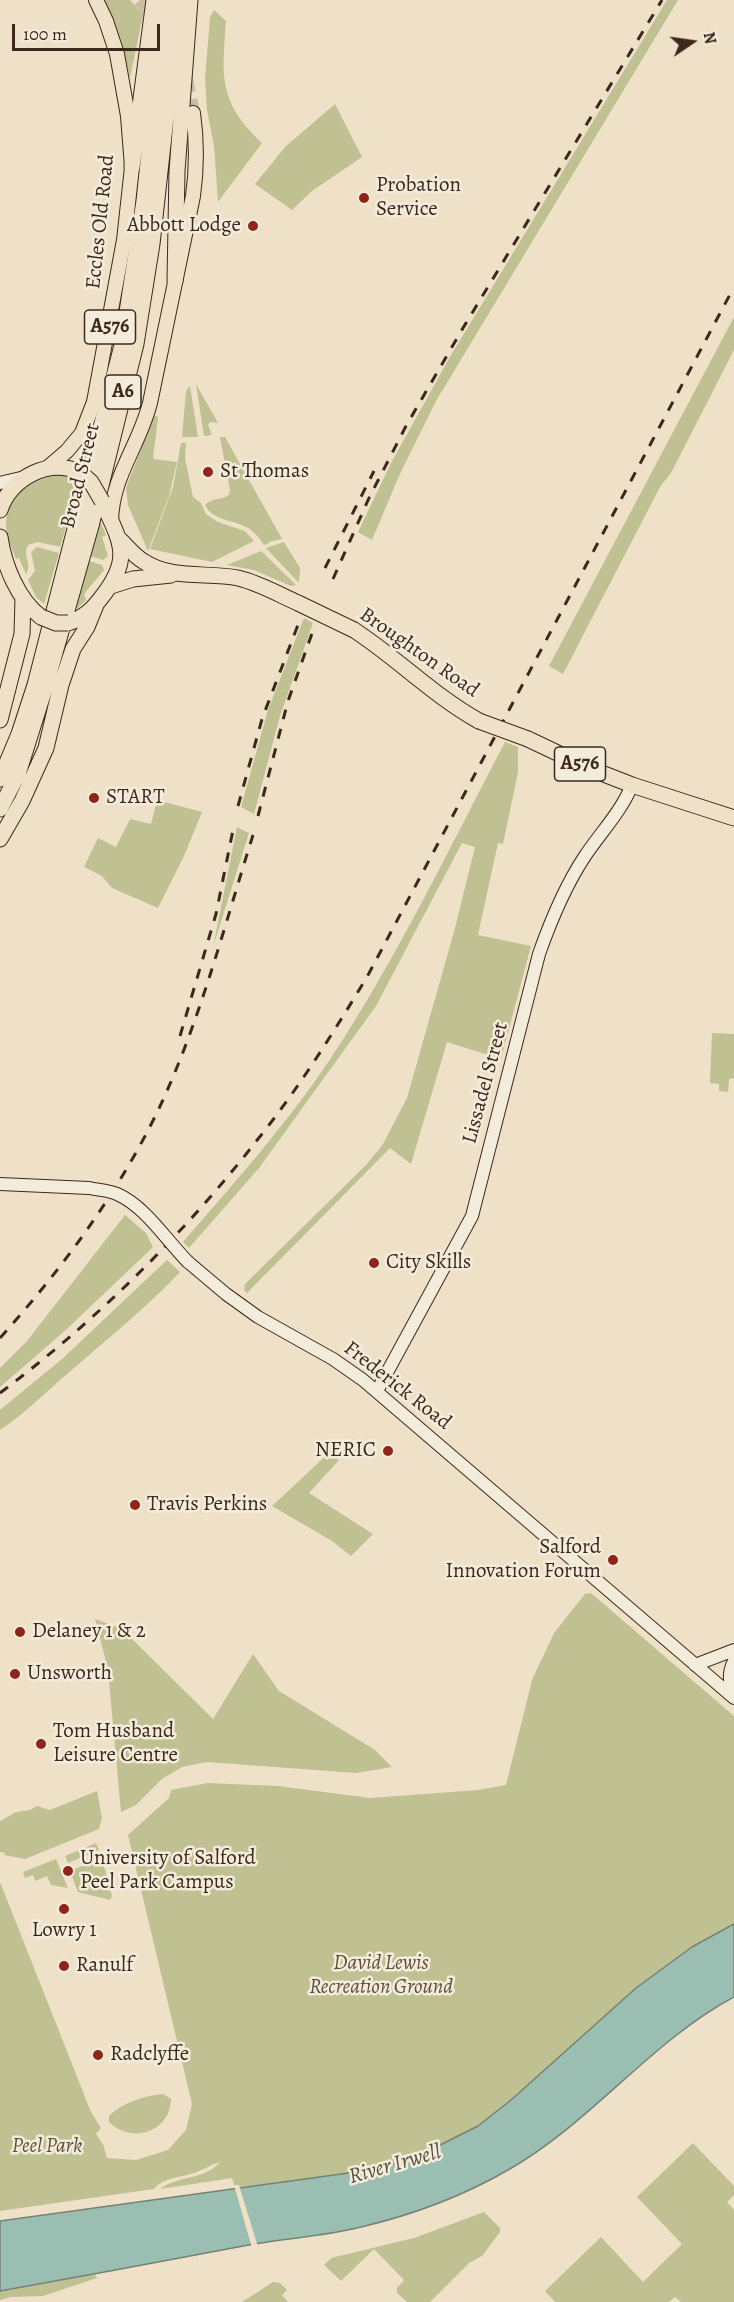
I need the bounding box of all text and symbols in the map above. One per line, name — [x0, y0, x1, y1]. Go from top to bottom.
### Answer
scale bar — [15, 12, 164, 50]
north arrow — [662, 12, 722, 72]
text: 100 m — [23, 22, 67, 46]
text: N — [698, 30, 722, 46]
street label: Eccles Old Road — [81, 153, 121, 291]
place label: Probation Service — [376, 173, 461, 223]
marker: Probation Service — [357, 191, 371, 205]
place label: Abbott Lodge — [127, 213, 241, 239]
marker: Abbott Lodge — [246, 219, 260, 233]
road number: A576 — [84, 310, 136, 344]
road number: A6 — [105, 375, 141, 409]
street label: Broad Street — [56, 421, 106, 531]
place label: St Thomas — [220, 459, 309, 485]
marker: St Thomas — [201, 465, 215, 479]
street label: Broughton Road — [354, 602, 484, 704]
road number: A576 — [554, 747, 606, 781]
place label: START — [106, 785, 165, 811]
marker: START — [87, 791, 101, 805]
street label: Lissadel Street — [458, 1019, 514, 1147]
place label: City Skills — [386, 1250, 471, 1276]
marker: City Skills — [367, 1256, 381, 1270]
street label: Frederick Road — [338, 1336, 456, 1436]
place label: NERIC — [315, 1438, 376, 1464]
marker: NERIC — [381, 1444, 395, 1458]
place label: Travis Perkins — [147, 1492, 267, 1518]
marker: Travis Perkins — [128, 1498, 142, 1512]
place label: Salford Innovation Forum — [446, 1535, 601, 1585]
marker: Salford Innovation Forum — [606, 1553, 620, 1567]
place label: Delaney 1 & 2 — [32, 1619, 146, 1645]
marker: Delaney 1 & 2 — [13, 1625, 27, 1639]
place label: Unsworth — [27, 1661, 112, 1687]
marker: Unsworth — [8, 1667, 22, 1681]
place label: Tom Husband Leisure Centre — [53, 1719, 178, 1769]
marker: Tom Husband Leisure Centre — [34, 1737, 48, 1751]
place label: University of Salford Peel Park Campus — [80, 1846, 256, 1896]
marker: University of Salford Peel Park Campus — [61, 1864, 75, 1878]
marker: Lowry 1 — [57, 1902, 71, 1916]
place label: Lowry 1 — [32, 1918, 96, 1944]
park label: David Lewis Recreation Ground — [309, 1951, 453, 2001]
place label: Ranulf — [76, 1953, 133, 1979]
marker: Ranulf — [57, 1959, 71, 1973]
place label: Radclyffe — [110, 2042, 189, 2068]
marker: Radclyffe — [91, 2048, 105, 2062]
park label: Peel Park — [12, 2134, 82, 2160]
water label: River Irwell — [346, 2139, 444, 2191]

